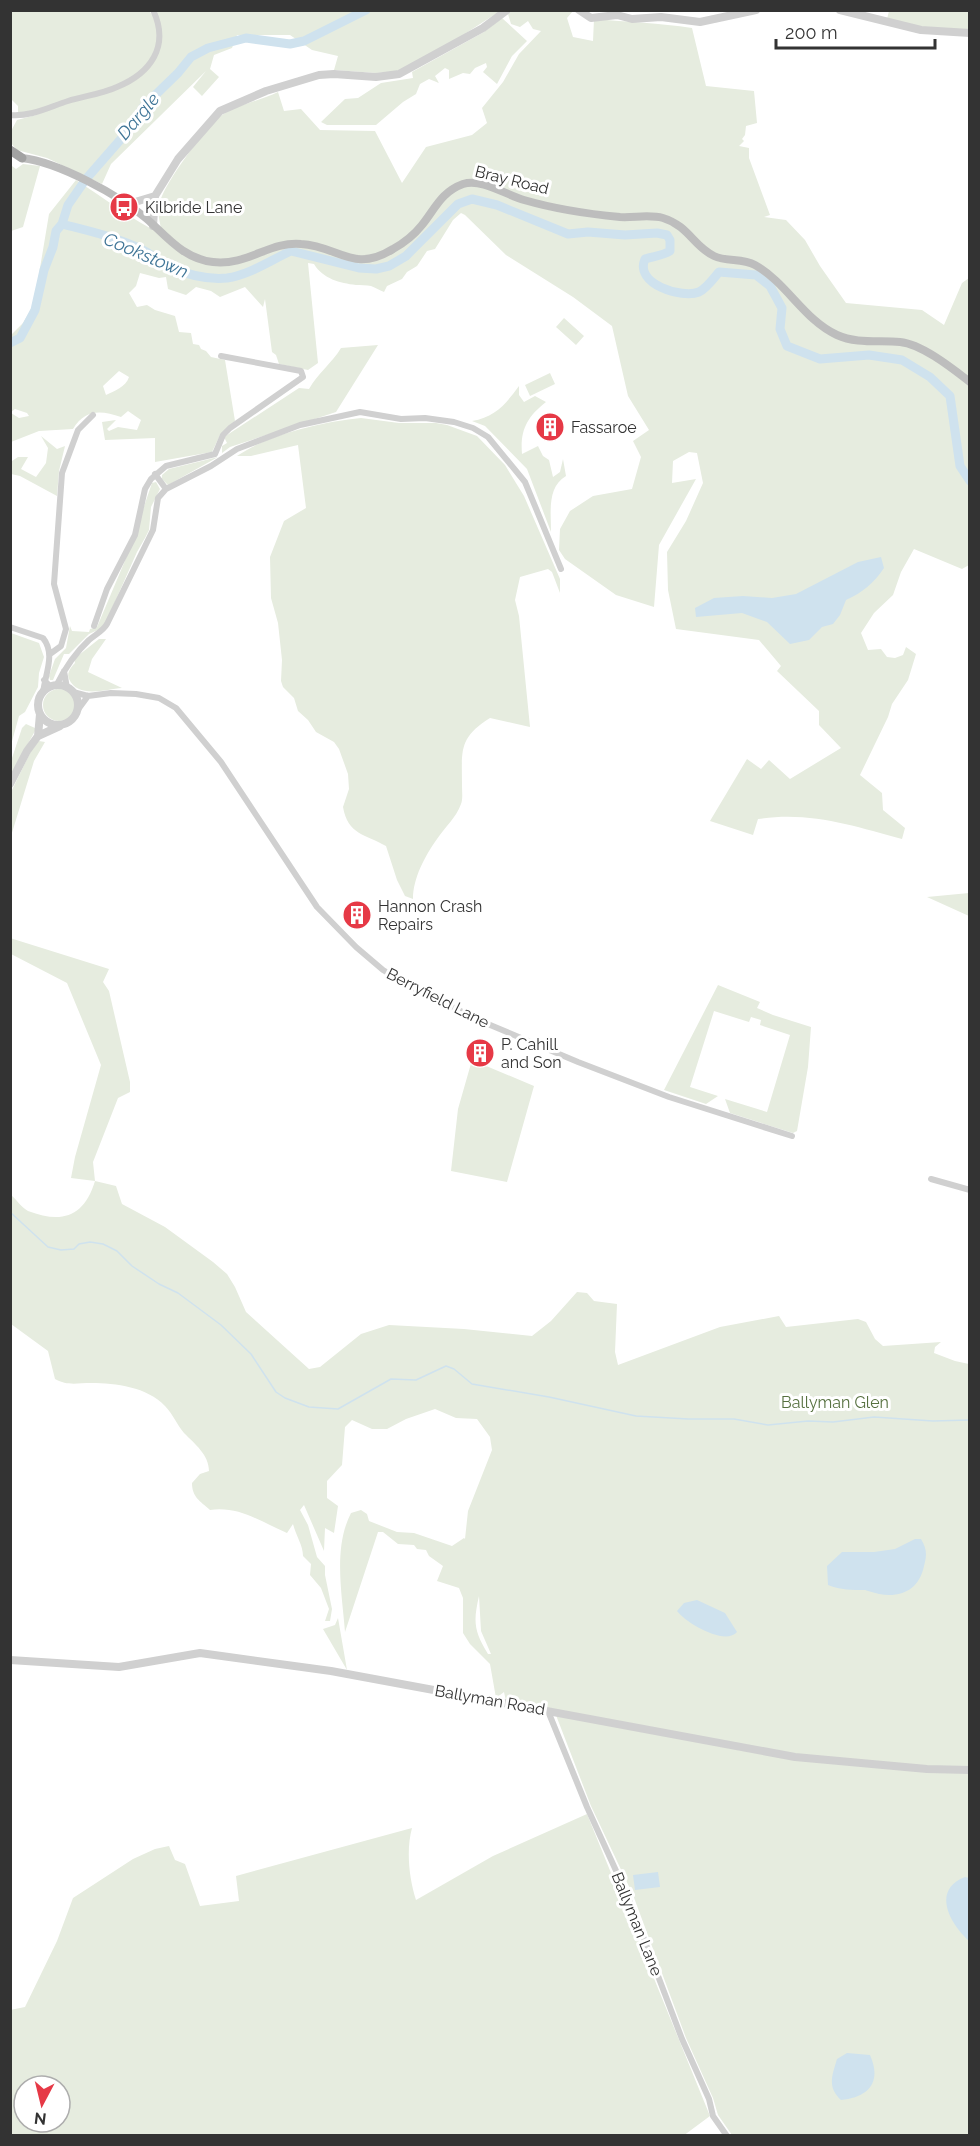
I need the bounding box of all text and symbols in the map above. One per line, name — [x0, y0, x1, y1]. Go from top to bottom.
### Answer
scale bar — [776, 12, 935, 50]
text: 200 m — [785, 22, 838, 43]
water label: Dargle — [113, 88, 164, 143]
street label: Bray Road — [473, 162, 551, 198]
bus stop icon: Kilbride Lane — [108, 191, 140, 223]
place label: Kilbride Lane — [145, 198, 242, 217]
water label: Cookstown — [101, 228, 191, 282]
building icon: Fassaroe — [534, 411, 566, 443]
place label: Fassaroe — [571, 418, 637, 437]
place label: Hannon Crash Repairs — [378, 897, 482, 934]
building icon: Hannon Crash Repairs — [341, 899, 373, 931]
street label: Berryfield Lane — [384, 964, 492, 1032]
place label: P. Cahill and Son — [501, 1035, 562, 1072]
building icon: P. Cahill and Son — [464, 1037, 496, 1069]
park label: Ballyman Glen — [781, 1393, 889, 1412]
street label: Ballyman Road — [433, 1681, 547, 1719]
street label: Ballyman Lane — [608, 1869, 666, 1979]
north arrow — [12, 2074, 72, 2134]
text: N — [33, 2108, 47, 2129]

